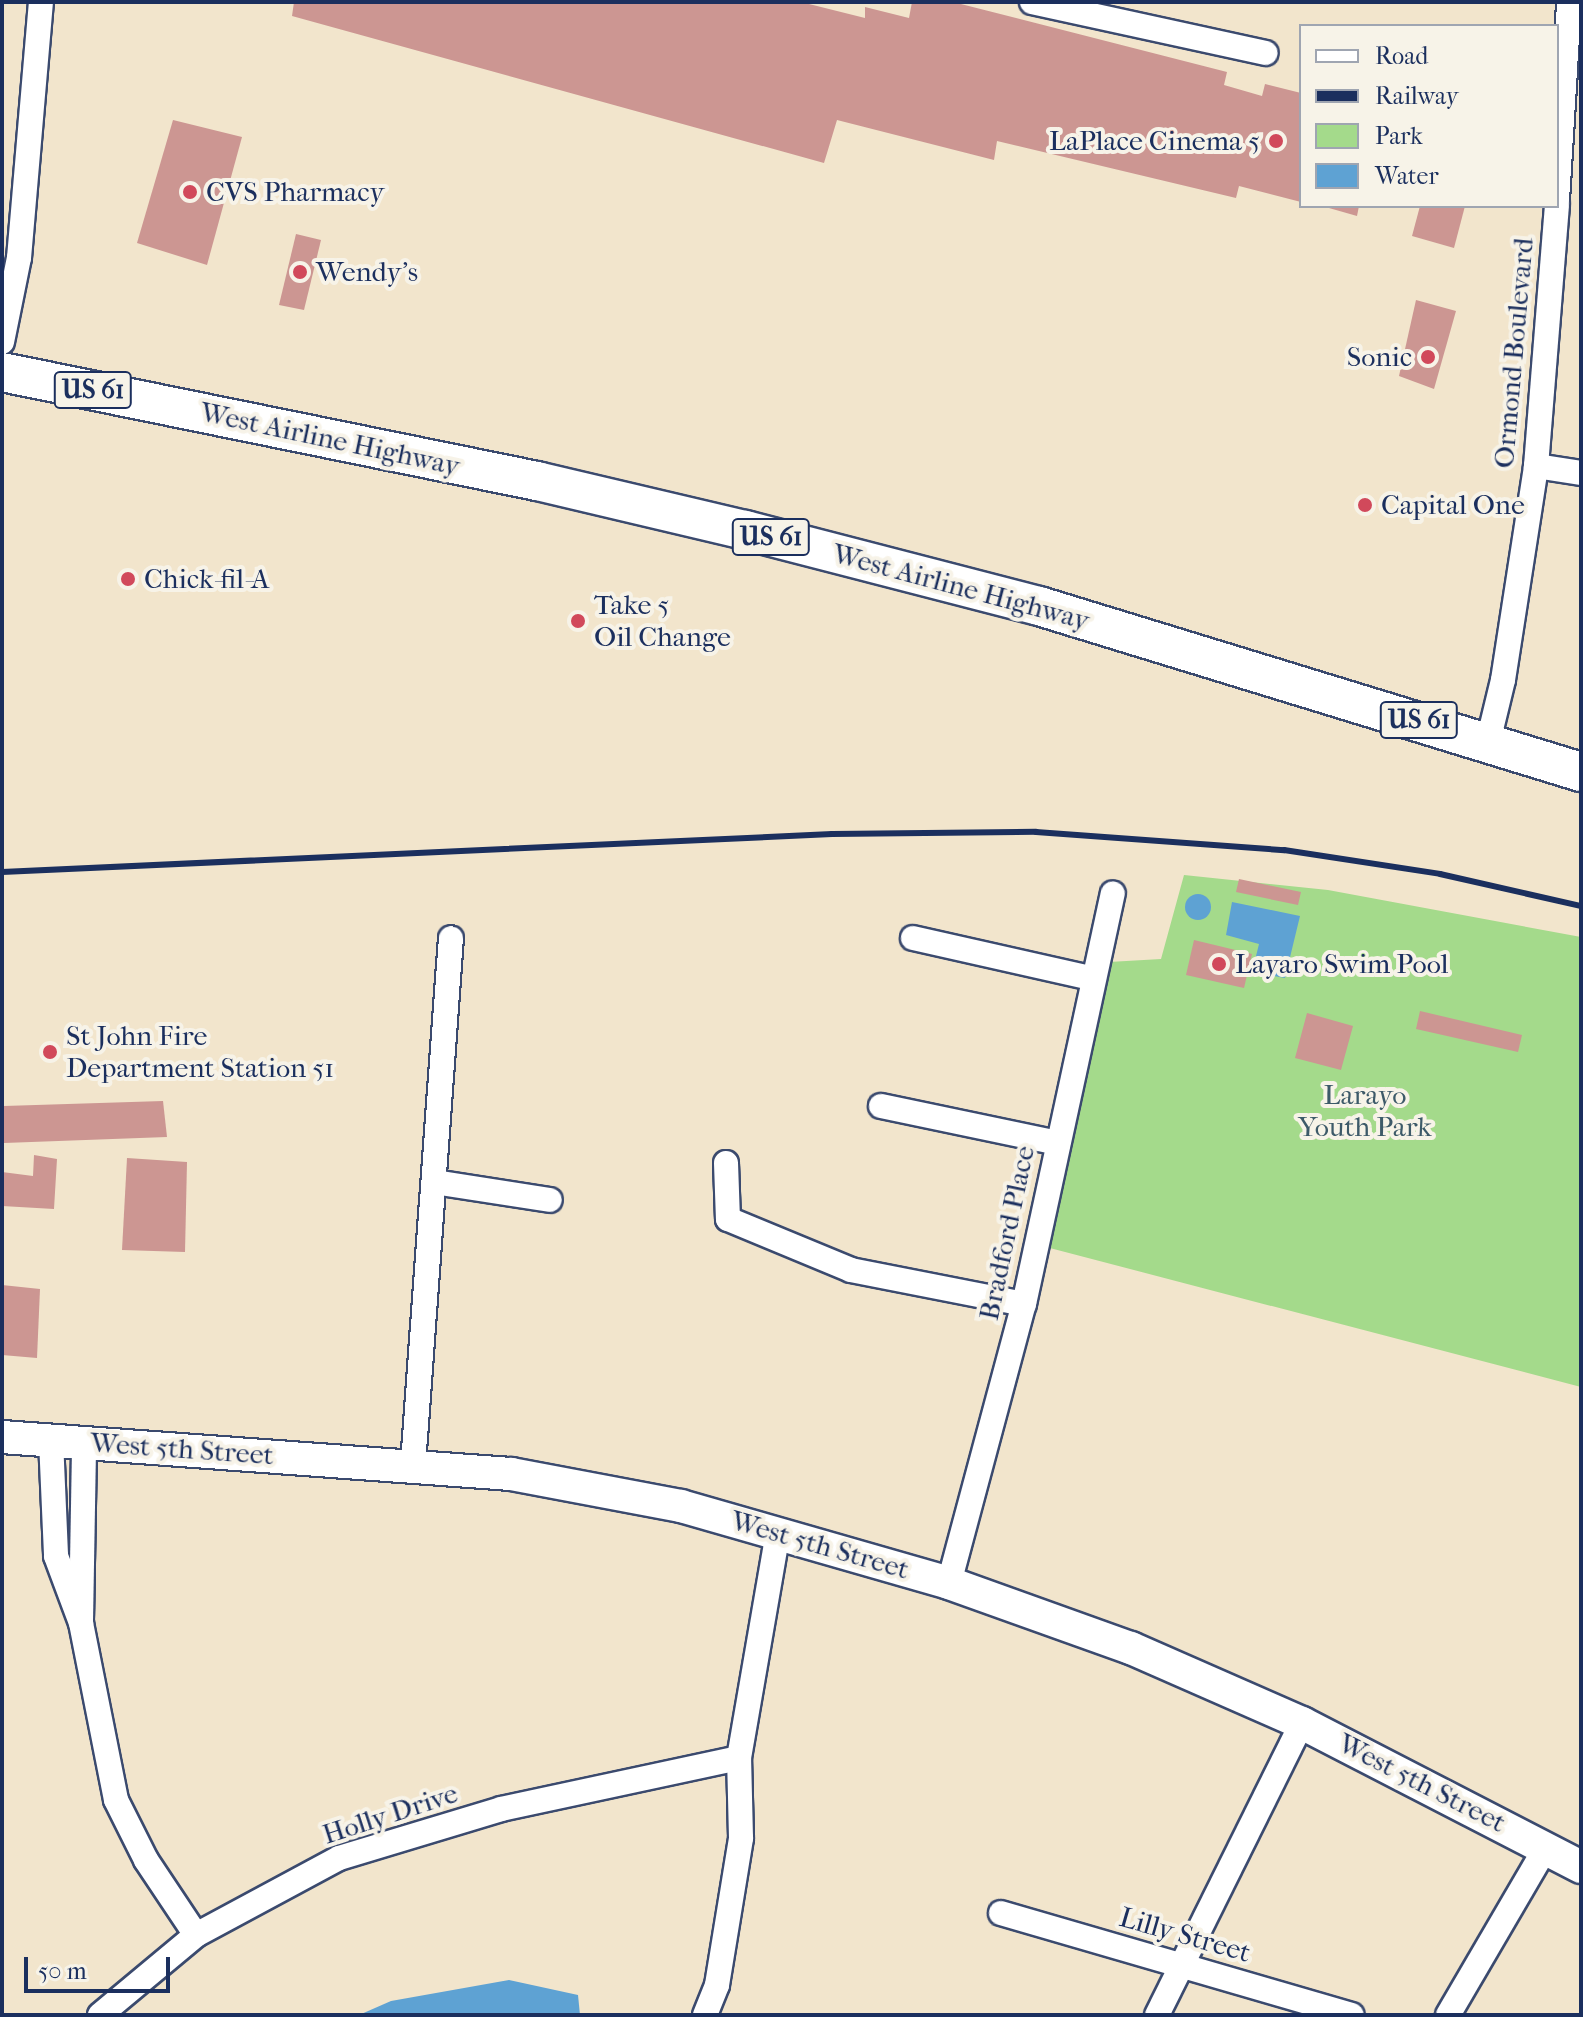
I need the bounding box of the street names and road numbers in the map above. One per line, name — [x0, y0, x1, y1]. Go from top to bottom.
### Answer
street label: Ormond Boulevard — [1487, 236, 1541, 470]
road number: US 61 — [53, 368, 133, 412]
street label: West Airline Highway — [197, 395, 463, 483]
road number: US 61 — [731, 515, 811, 559]
street label: West Airline Highway — [829, 537, 1093, 637]
road number: US 61 — [1379, 698, 1459, 742]
street label: Bradford Place — [972, 1143, 1042, 1323]
street label: West 5th Street — [89, 1426, 275, 1472]
street label: West 5th Street — [727, 1504, 913, 1586]
street label: West 5th Street — [1333, 1726, 1511, 1840]
street label: Holly Drive — [318, 1776, 462, 1852]
street label: Lilly Street — [1116, 1900, 1254, 1970]

